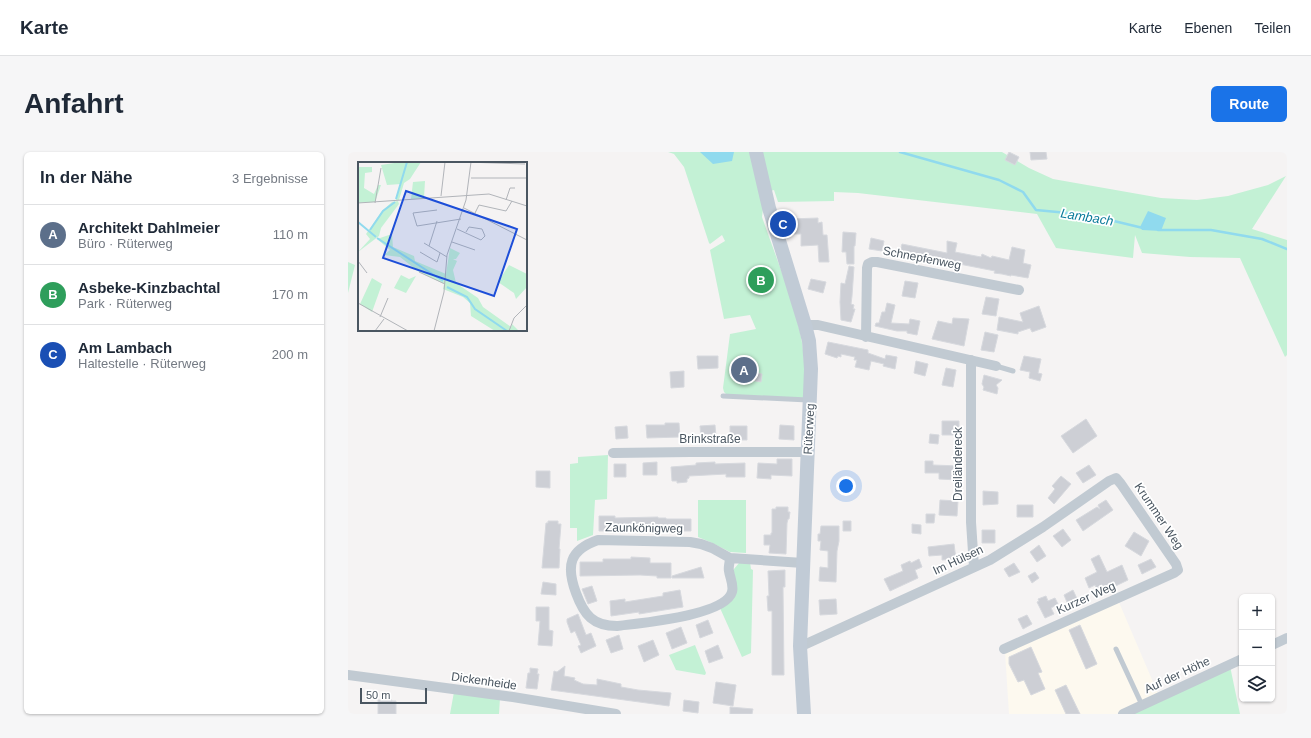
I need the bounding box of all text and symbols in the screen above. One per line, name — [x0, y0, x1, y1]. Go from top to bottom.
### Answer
text: Karte — [20, 17, 69, 38]
text: Karte — [1129, 20, 1162, 36]
text: Ebenen — [1184, 20, 1232, 36]
text: Teilen — [1254, 20, 1291, 36]
button: Route — [1211, 86, 1287, 122]
text: Anfahrt — [24, 88, 124, 119]
inset map — [358, 162, 527, 331]
text: In der Nähe — [40, 168, 133, 187]
text: 3 Ergebnisse — [232, 171, 308, 186]
water label: Lambach — [1059, 205, 1115, 229]
pin: C — [770, 209, 796, 239]
text: Architekt Dahlmeier — [78, 219, 220, 236]
text: A — [48, 227, 58, 242]
text: 110 m — [273, 227, 308, 242]
text: Büro · Rüterweg — [78, 236, 173, 251]
street label: Schnepfenweg — [882, 244, 962, 272]
pin: B — [748, 265, 774, 295]
text: Asbeke-Kinzbachtal — [78, 279, 221, 296]
text: B — [48, 287, 58, 302]
text: 170 m — [272, 287, 308, 302]
text: Park · Rüterweg — [78, 296, 172, 311]
text: Am Lambach — [78, 339, 172, 356]
text: C — [48, 347, 58, 362]
text: 200 m — [272, 347, 308, 362]
pin: A — [731, 355, 757, 385]
text: Haltestelle · Rüterweg — [78, 356, 206, 371]
street label: Rüterweg — [801, 403, 817, 455]
street label: Dreiländereck — [951, 426, 965, 501]
street label: Brinkstraße — [679, 432, 741, 446]
your location — [836, 476, 856, 496]
street label: Krummer Weg — [1132, 480, 1186, 552]
street label: Zaunkönigweg — [605, 520, 683, 536]
street label: Im Hülsen — [931, 542, 985, 578]
street label: Kurzer Weg — [1054, 579, 1118, 617]
map controls — [1239, 594, 1275, 702]
button: + — [1239, 594, 1275, 630]
button: − — [1239, 630, 1275, 666]
street label: Auf der Höhe — [1142, 654, 1212, 696]
button: layers — [1239, 666, 1275, 702]
street label: Dickenheide — [450, 669, 518, 693]
scale bar — [360, 686, 427, 705]
text: 50 m — [366, 689, 390, 701]

